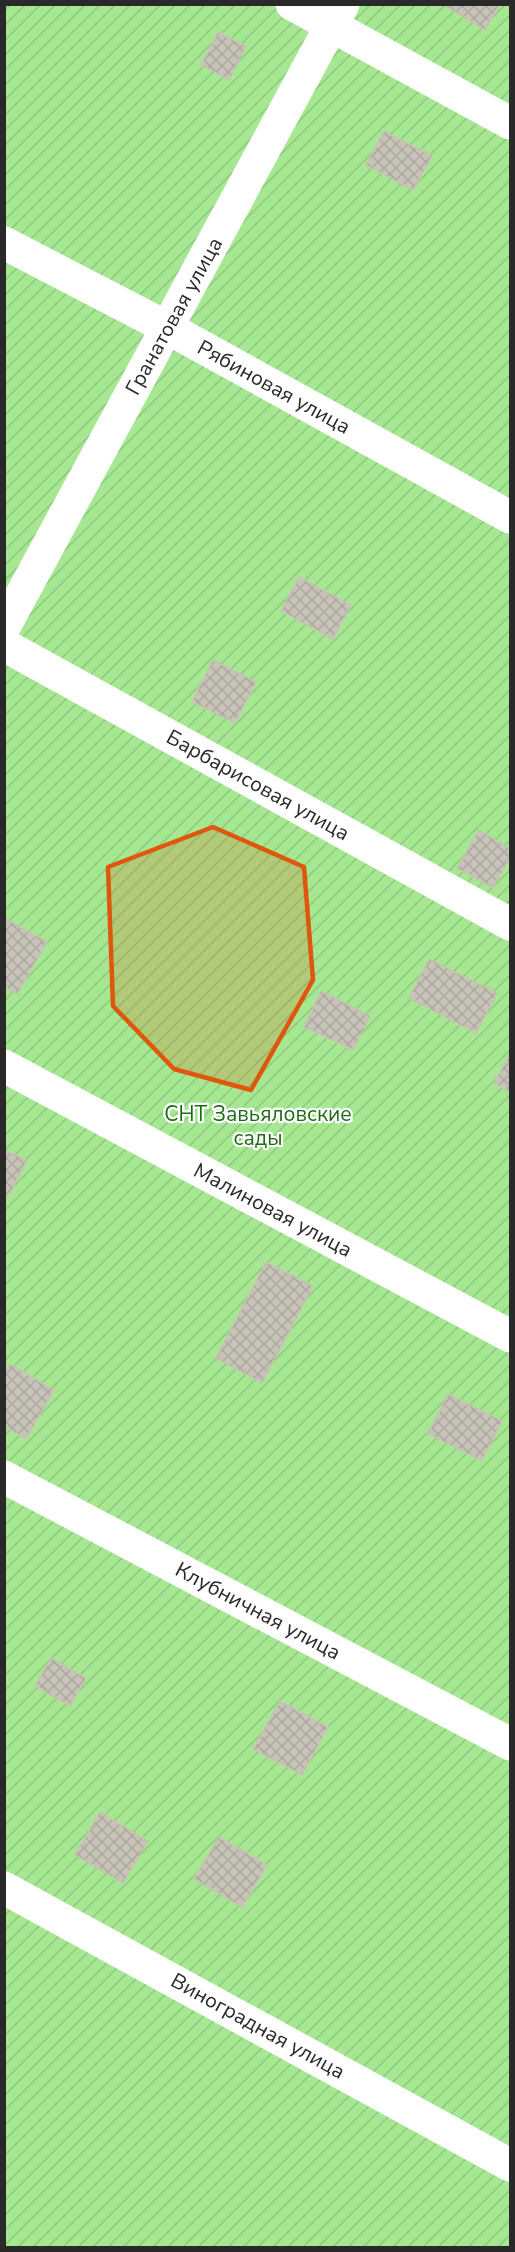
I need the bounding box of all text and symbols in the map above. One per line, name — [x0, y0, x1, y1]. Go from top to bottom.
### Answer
street label: Гранатовая улица — [119, 232, 229, 400]
street label: Рябиновая улица — [192, 333, 356, 441]
street label: Барбарисовая улица — [161, 723, 355, 847]
park label: СНТ Завьяловские сады — [164, 1100, 352, 1152]
street label: Малиновая улица — [189, 1156, 357, 1264]
street label: Клубничная улица — [170, 1556, 346, 1666]
street label: Виноградная улица — [166, 1966, 350, 2086]

